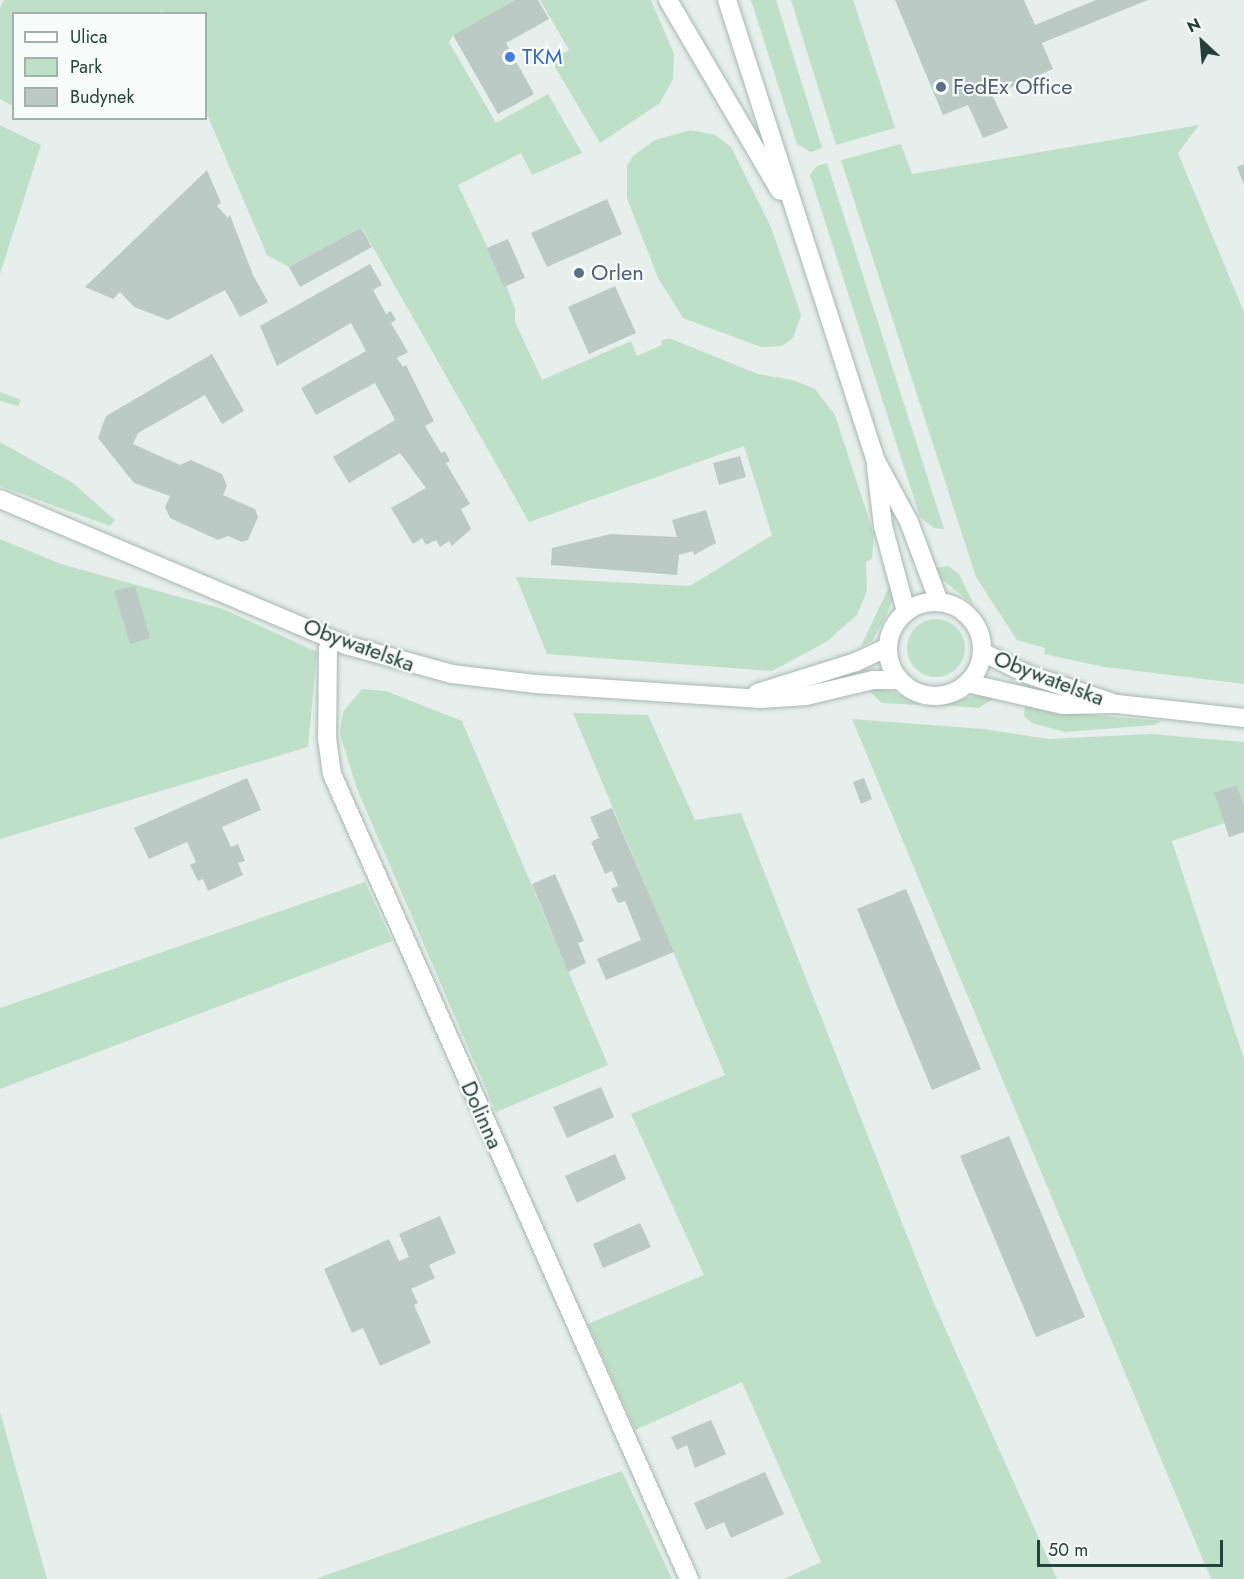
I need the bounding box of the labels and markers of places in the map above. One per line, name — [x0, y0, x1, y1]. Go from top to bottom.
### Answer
place label: TKM — [522, 44, 562, 70]
marker: TKM — [503, 50, 517, 64]
place label: FedEx Office — [953, 74, 1073, 100]
marker: FedEx Office — [934, 80, 948, 94]
place label: Orlen — [591, 260, 644, 286]
marker: Orlen — [572, 266, 586, 280]

